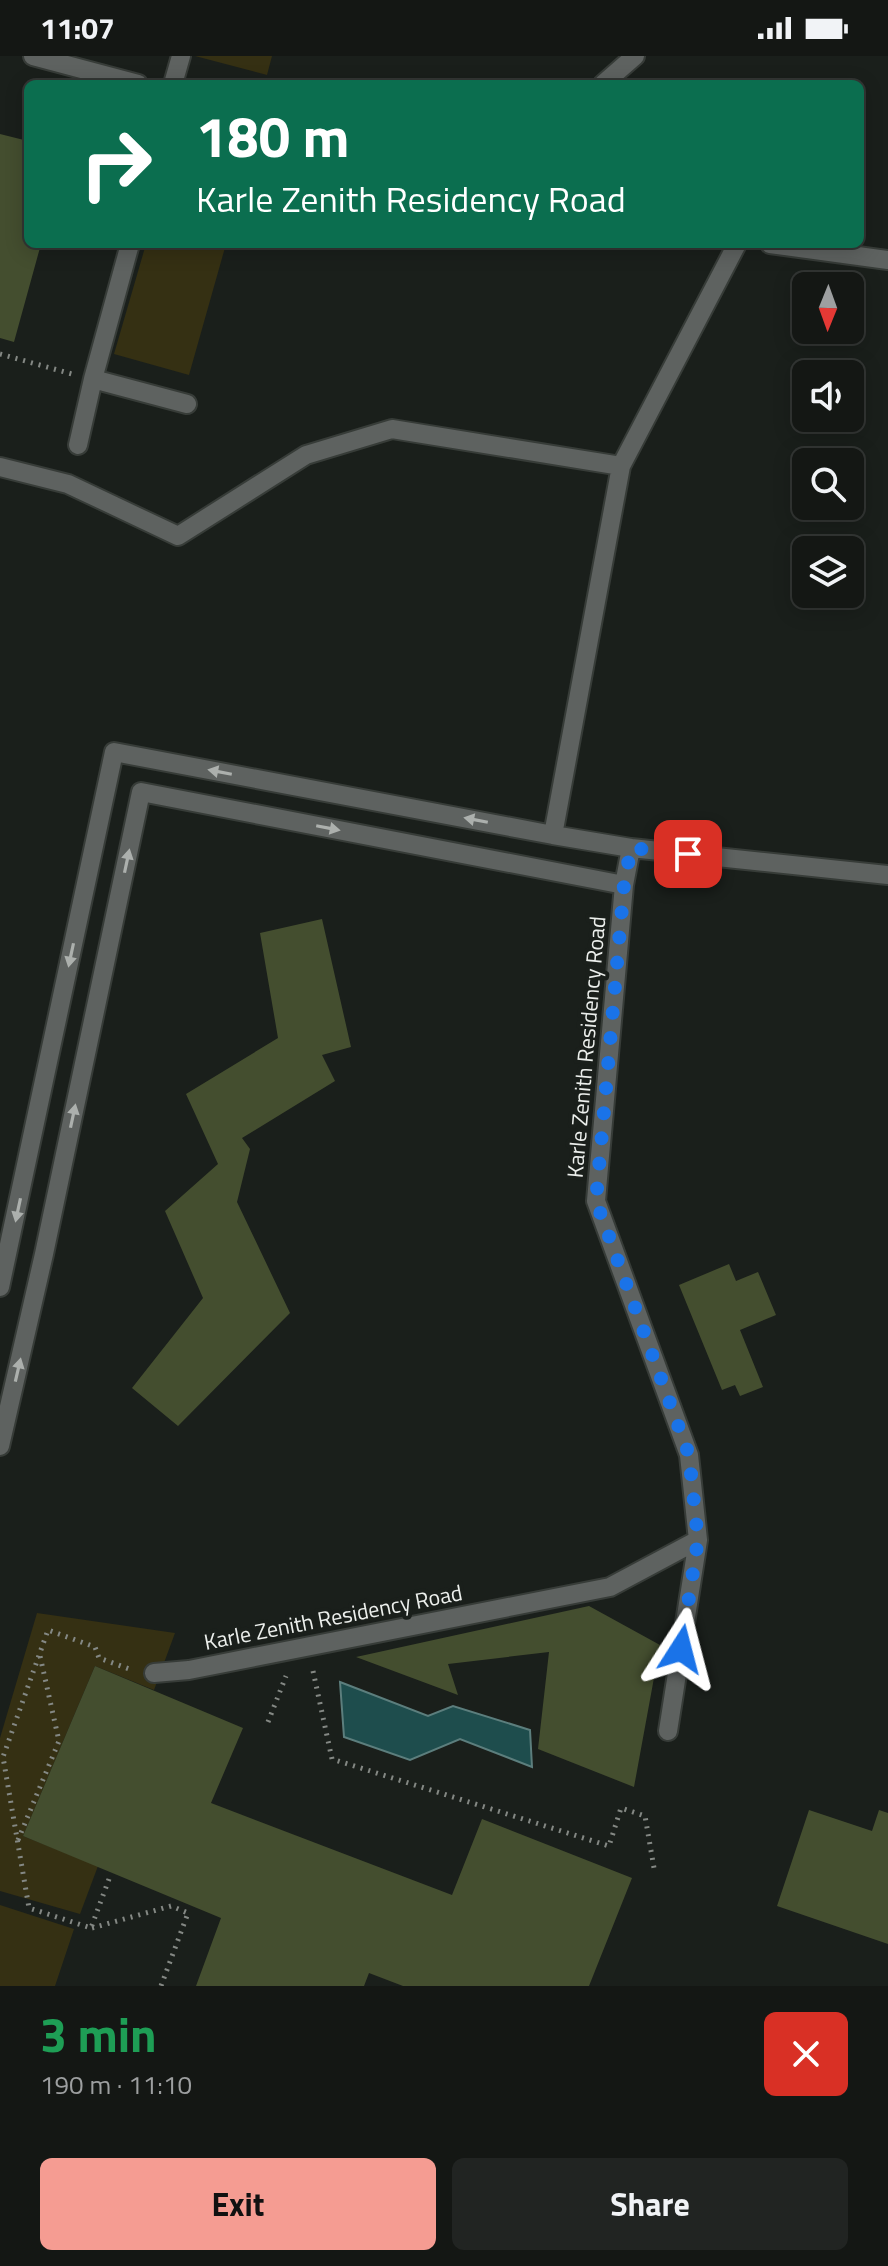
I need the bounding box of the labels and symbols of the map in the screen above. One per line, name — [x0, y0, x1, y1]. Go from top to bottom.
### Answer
north arrow — [792, 272, 864, 344]
one-way arrow — [208, 766, 233, 778]
one-way arrow — [463, 814, 488, 826]
pin — [654, 820, 722, 888]
one-way arrow — [315, 823, 340, 835]
one-way arrow — [121, 848, 134, 873]
street label: Karle Zenith Residency Road — [558, 915, 614, 1179]
one-way arrow — [64, 943, 77, 968]
one-way arrow — [67, 1103, 80, 1128]
one-way arrow — [11, 1197, 23, 1222]
one-way arrow — [12, 1357, 24, 1382]
street label: Karle Zenith Residency Road — [201, 1575, 465, 1659]
position arrow — [639, 1607, 723, 1691]

